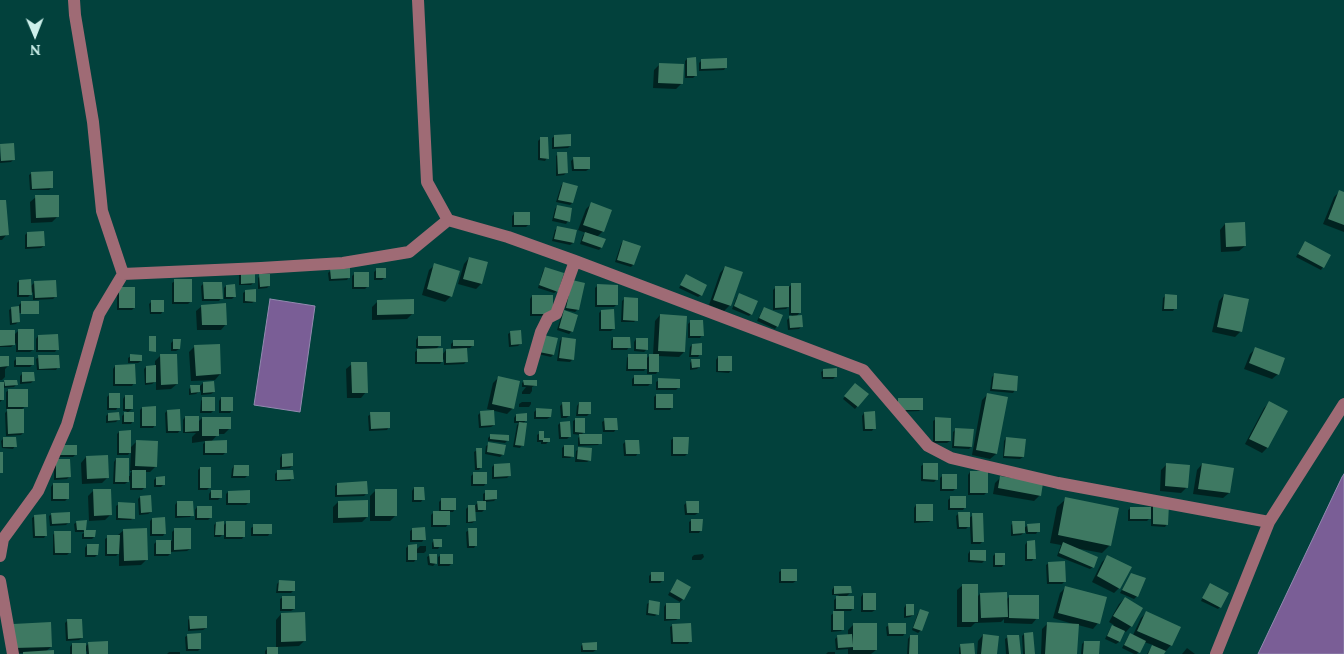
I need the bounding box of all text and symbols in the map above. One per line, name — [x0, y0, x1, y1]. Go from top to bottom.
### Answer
north arrow — [10, 10, 60, 60]
text: N — [30, 41, 41, 59]

